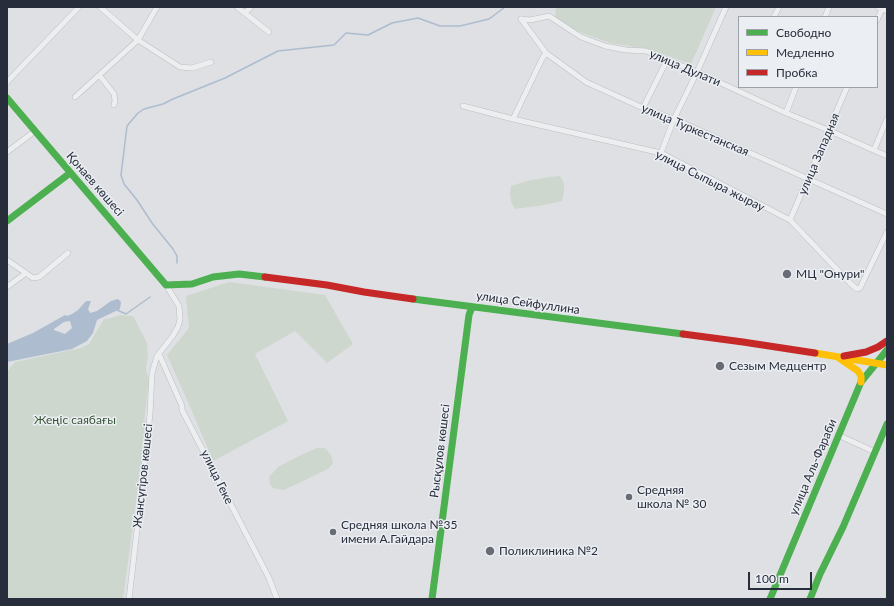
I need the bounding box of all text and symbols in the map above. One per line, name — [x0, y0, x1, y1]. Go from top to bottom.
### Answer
legend — [738, 16, 878, 88]
text: Свободно — [776, 25, 831, 40]
text: Медленно — [776, 45, 834, 60]
street label: улица Дулати — [647, 46, 723, 90]
text: Пробка — [776, 65, 817, 80]
street label: улица Туркестанская — [639, 101, 751, 159]
street label: улица Западная — [795, 111, 843, 197]
street label: улица Сыпыра жырау — [653, 147, 767, 215]
street label: Қонаев көшесі — [63, 149, 127, 219]
place label: МЦ "Онури" — [796, 267, 865, 281]
marker: МЦ "Онури" — [781, 268, 793, 280]
street label: улица Сейфуллина — [475, 289, 581, 317]
place label: Сезым Медцентр — [729, 359, 827, 373]
marker: Сезым Медцентр — [714, 360, 726, 372]
street label: Рысқұлов көшесі — [427, 403, 453, 499]
park label: Жеңіс саябағы — [34, 413, 116, 427]
street label: улица Аль-Фараби — [786, 417, 840, 517]
street label: Жансүгіров көшесі — [130, 423, 156, 529]
street label: улица Геке — [198, 447, 236, 507]
place label: Средняя школа № 30 — [637, 483, 706, 511]
marker: Средняя школа № 30 — [624, 492, 634, 502]
place label: Средняя школа №35 имени А.Гайдара — [341, 518, 457, 546]
marker: Средняя школа №35 имени А.Гайдара — [328, 527, 338, 537]
place label: Поликлиника №2 — [499, 544, 598, 558]
marker: Поликлиника №2 — [484, 545, 496, 557]
scale bar — [750, 564, 814, 590]
text: 100 m — [755, 571, 789, 586]

